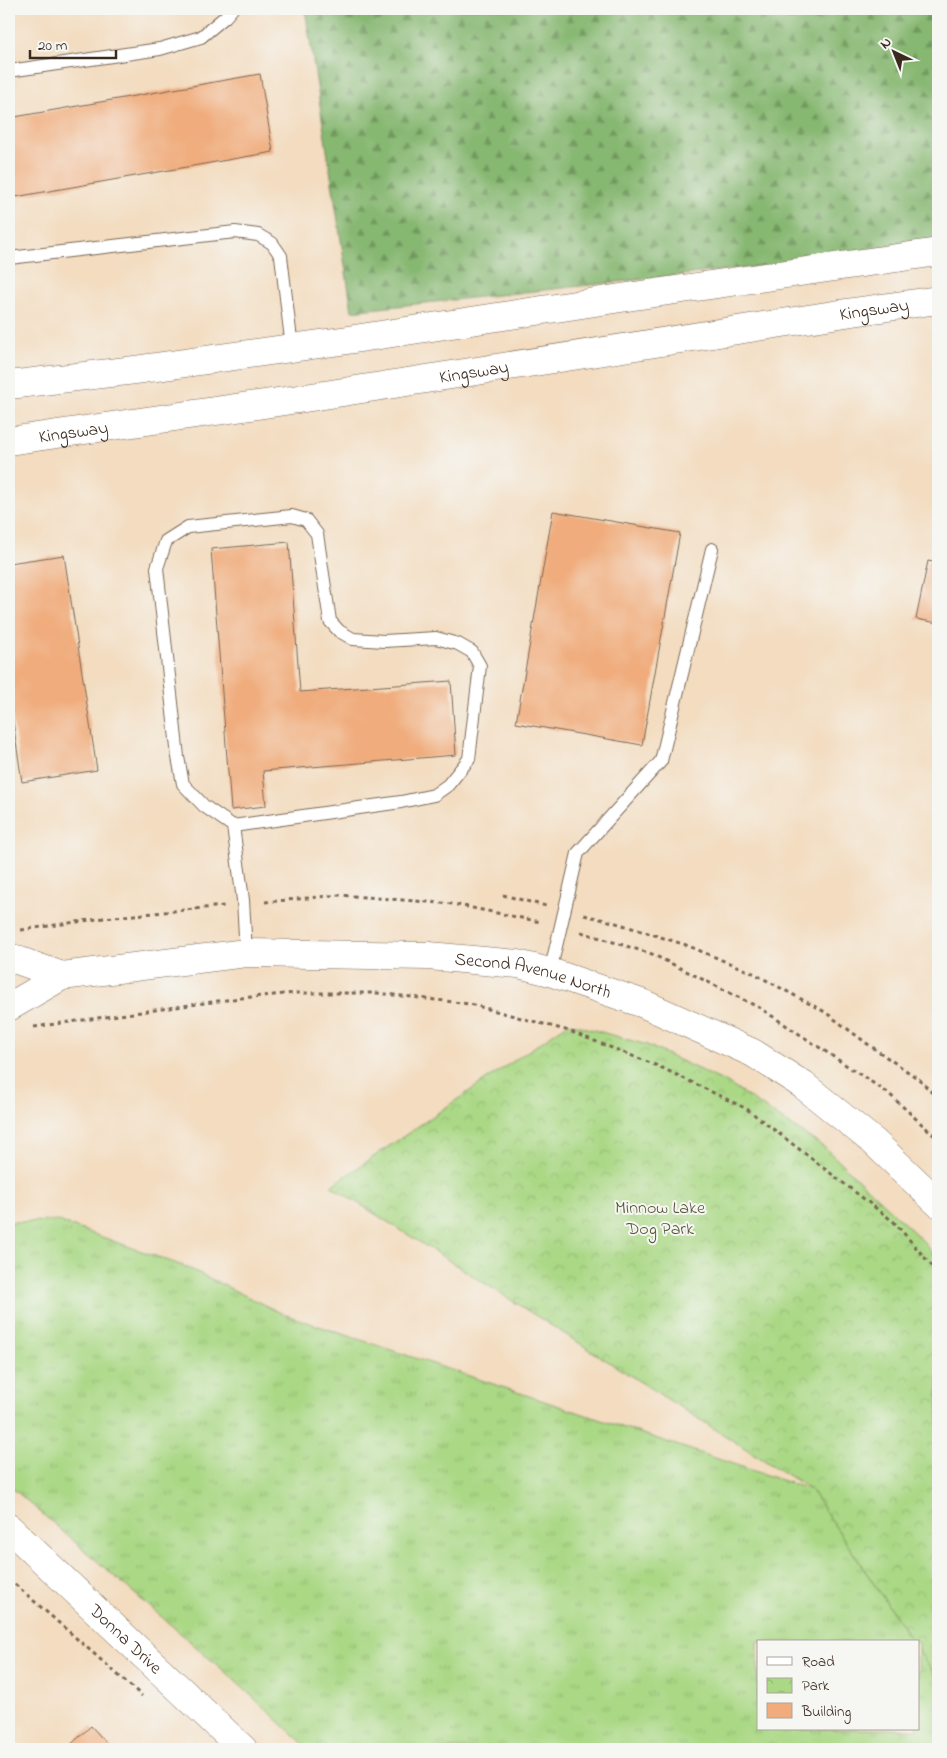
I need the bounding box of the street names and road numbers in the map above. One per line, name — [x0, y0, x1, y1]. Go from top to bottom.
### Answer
street label: Kingsway — [838, 293, 911, 329]
street label: Kingsway — [438, 355, 511, 392]
street label: Kingsway — [37, 416, 110, 452]
street label: Second Avenue North — [453, 947, 614, 1007]
street label: Donna Drive — [82, 1598, 168, 1682]

